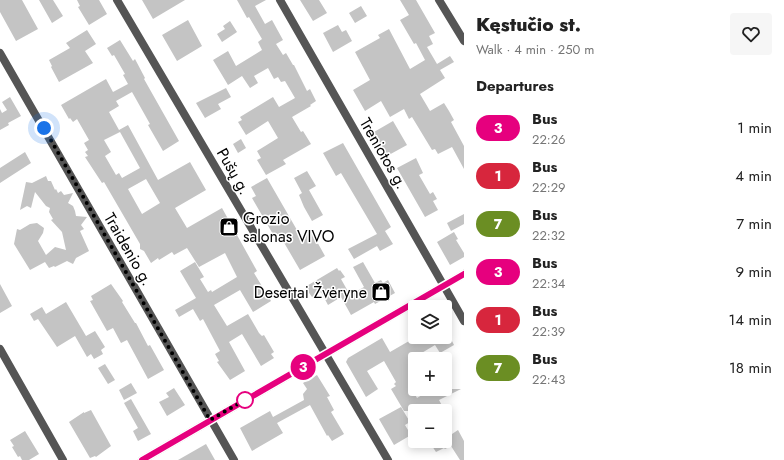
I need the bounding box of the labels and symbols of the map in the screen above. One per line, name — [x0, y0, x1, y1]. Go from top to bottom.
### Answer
street label: Treniotos g. — [354, 113, 413, 193]
your location — [34, 118, 54, 138]
street label: Pušų g. — [211, 144, 256, 199]
place label: Grozio salonas VIVO — [243, 207, 334, 248]
street label: Traidenio g. — [98, 208, 159, 290]
shop icon: Grozio salonas VIVO — [218, 216, 240, 238]
place label: Desertai Žvėryne — [254, 281, 367, 304]
shop icon: Desertai Žvėryne — [370, 281, 392, 303]
line badge: 3 — [290, 354, 316, 380]
unlabelled marker — [236, 391, 254, 409]

